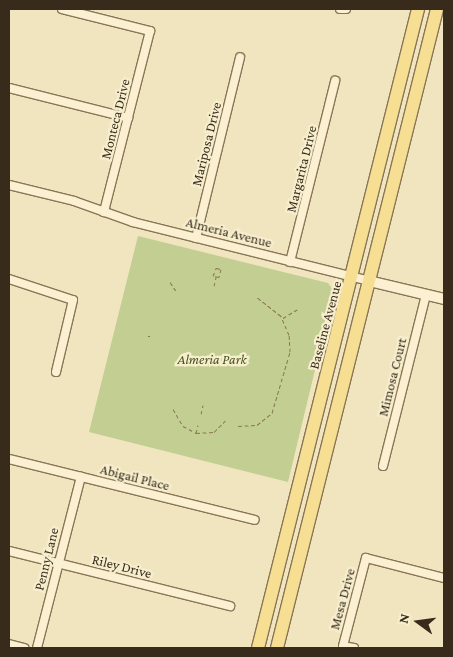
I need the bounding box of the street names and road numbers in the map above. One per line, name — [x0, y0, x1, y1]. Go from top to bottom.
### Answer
street label: Monteca Drive — [97, 77, 133, 161]
street label: Mariposa Drive — [187, 100, 225, 188]
street label: Margarita Drive — [282, 124, 320, 214]
street label: Almeria Avenue — [184, 213, 274, 251]
street label: Baseline Avenue — [305, 279, 345, 371]
street label: Mimosa Court — [374, 336, 410, 418]
street label: Abigail Place — [99, 460, 171, 494]
street label: Penny Lane — [30, 526, 62, 592]
street label: Riley Drive — [90, 551, 154, 581]
street label: Mesa Drive — [326, 566, 358, 632]

